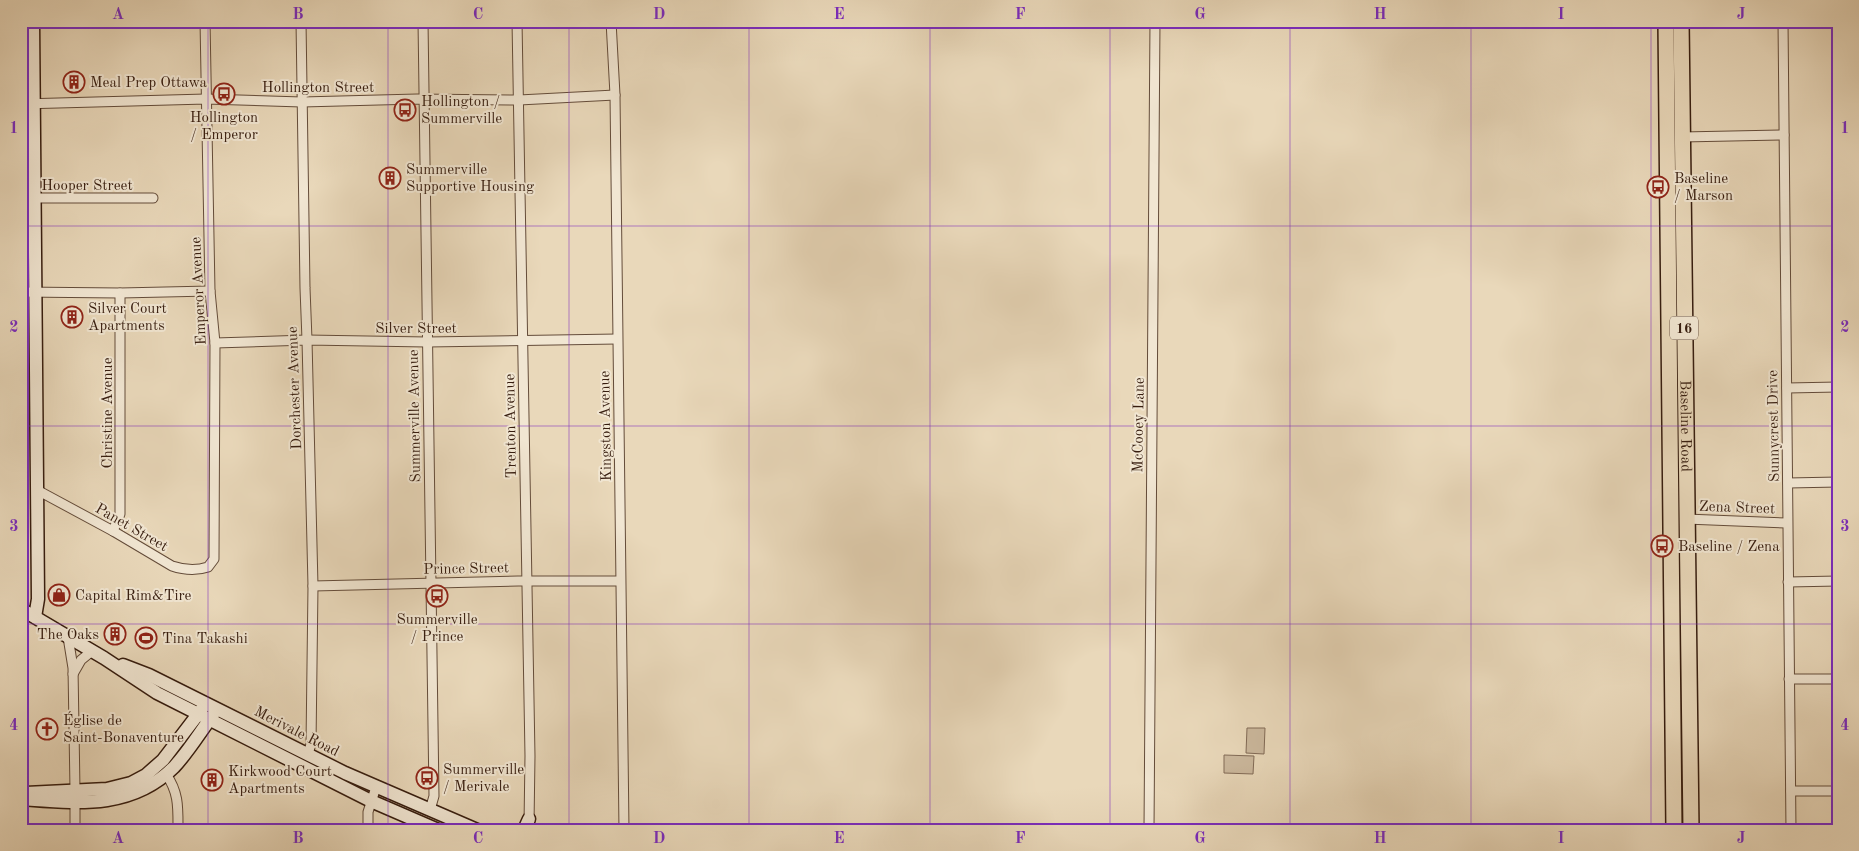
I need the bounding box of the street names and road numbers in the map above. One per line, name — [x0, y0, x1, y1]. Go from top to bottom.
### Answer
street label: Hollington Street — [262, 81, 374, 96]
street label: Hooper Street — [41, 179, 133, 194]
street label: Emperor Avenue — [189, 236, 210, 345]
road number: 16 — [1670, 316, 1698, 339]
street label: Silver Street — [375, 322, 457, 337]
street label: Dorchester Avenue — [286, 326, 305, 450]
street label: Summerville Avenue — [407, 349, 424, 483]
street label: Christine Avenue — [101, 357, 116, 469]
street label: Kingston Avenue — [598, 370, 615, 481]
street label: Sunnycrest Drive — [1766, 370, 1783, 482]
street label: Trenton Avenue — [503, 374, 520, 478]
street label: McCooey Lane — [1131, 377, 1148, 473]
street label: Baseline Road — [1676, 380, 1693, 472]
street label: Zena Street — [1699, 500, 1775, 517]
street label: Panet Street — [92, 502, 170, 555]
street label: Prince Street — [423, 561, 509, 578]
street label: Merivale Road — [251, 705, 341, 760]

